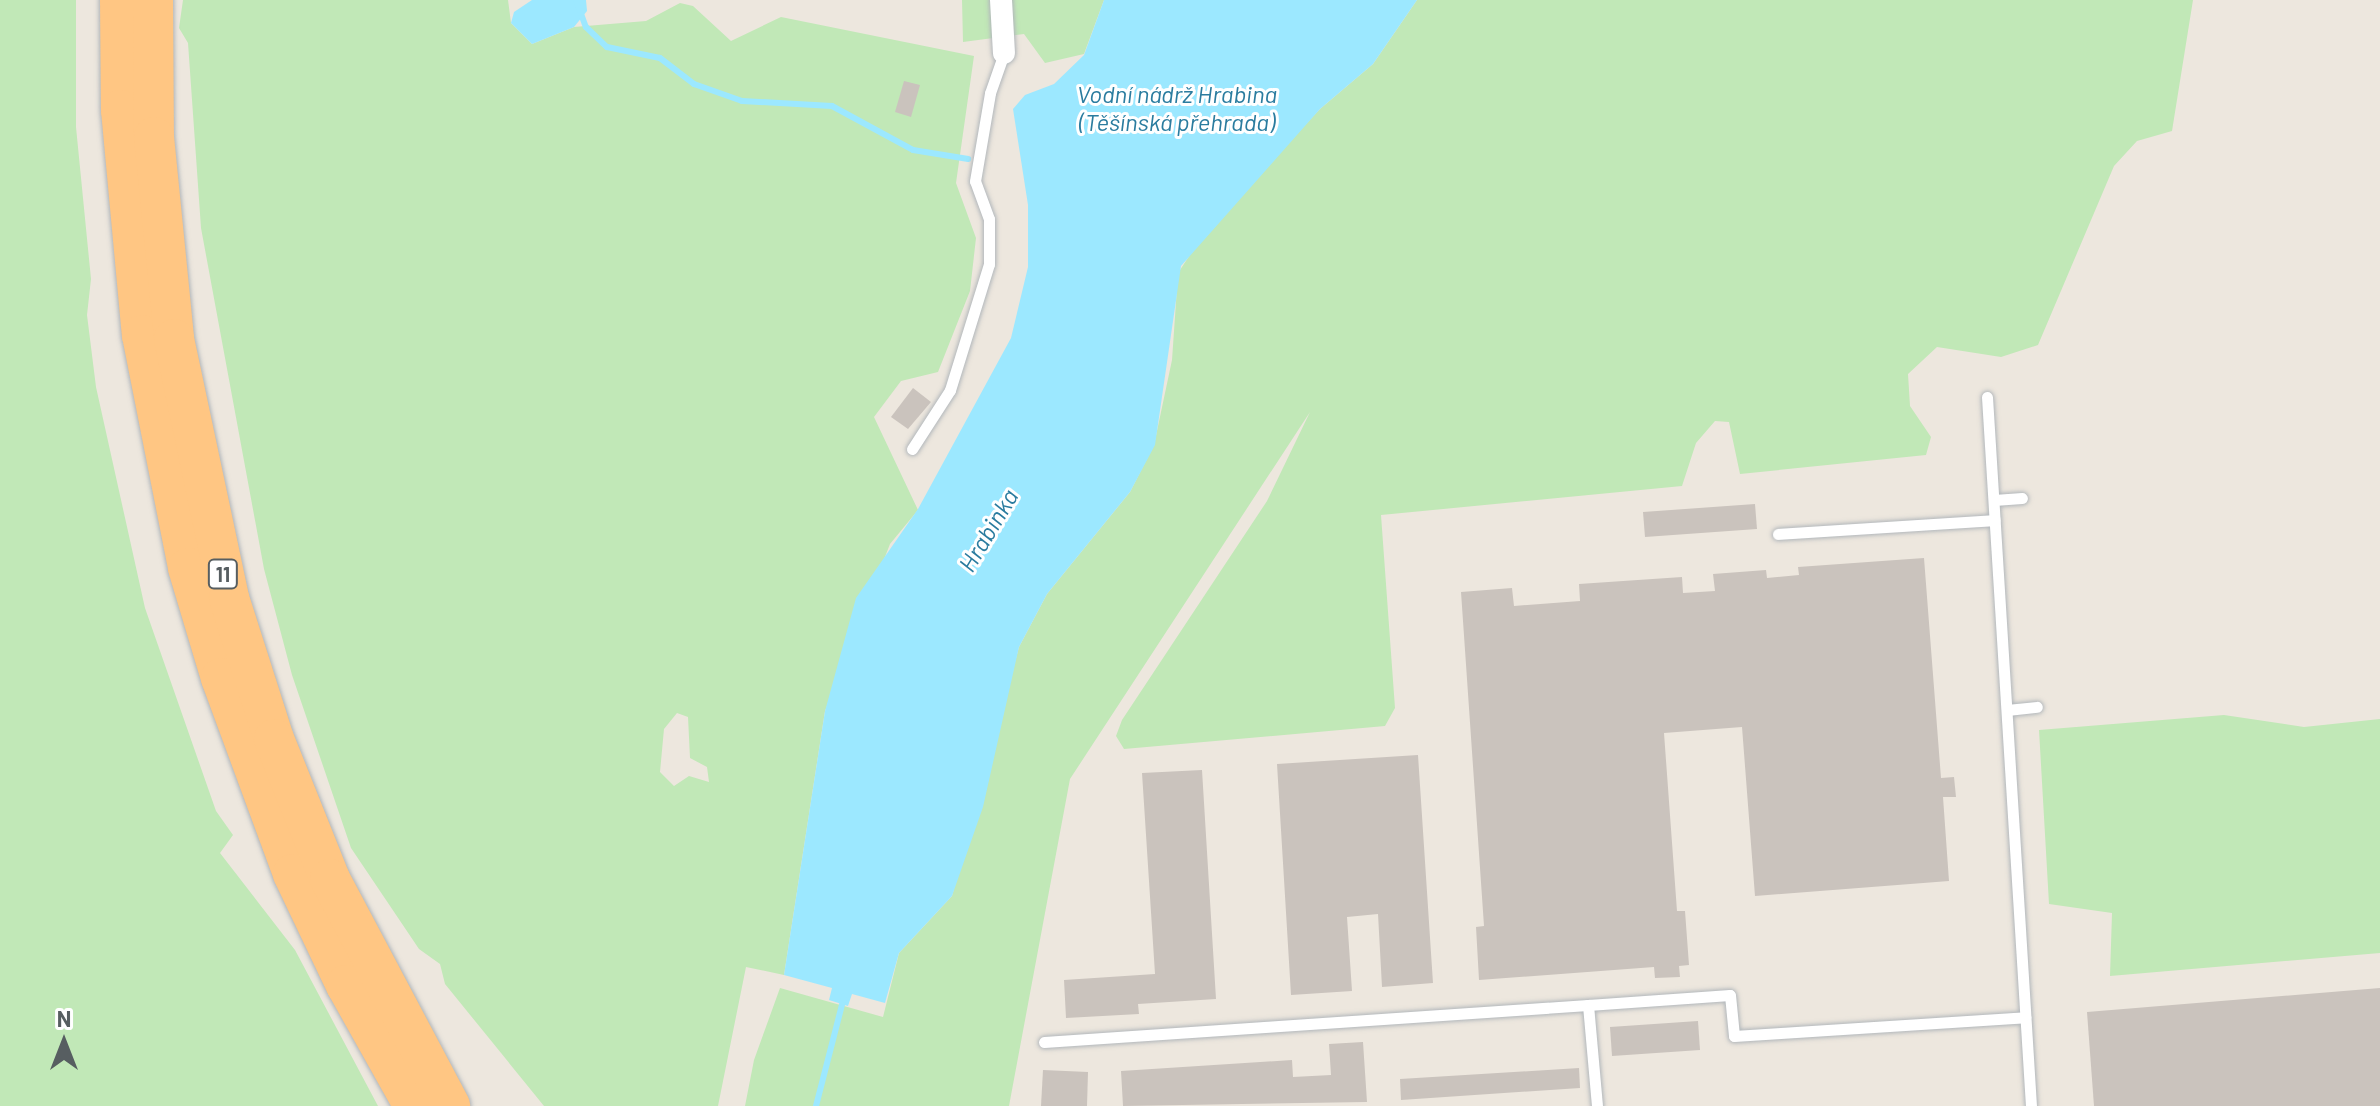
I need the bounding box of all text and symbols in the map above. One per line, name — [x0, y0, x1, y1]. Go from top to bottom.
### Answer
water label: Vodní nádrž Hrabina (Těšínská přehrada) — [1077, 80, 1277, 136]
water label: Hrabinka — [952, 483, 1024, 577]
road number: 11 — [207, 558, 239, 590]
north arrow — [24, 1002, 104, 1082]
text: N — [57, 1005, 71, 1031]

